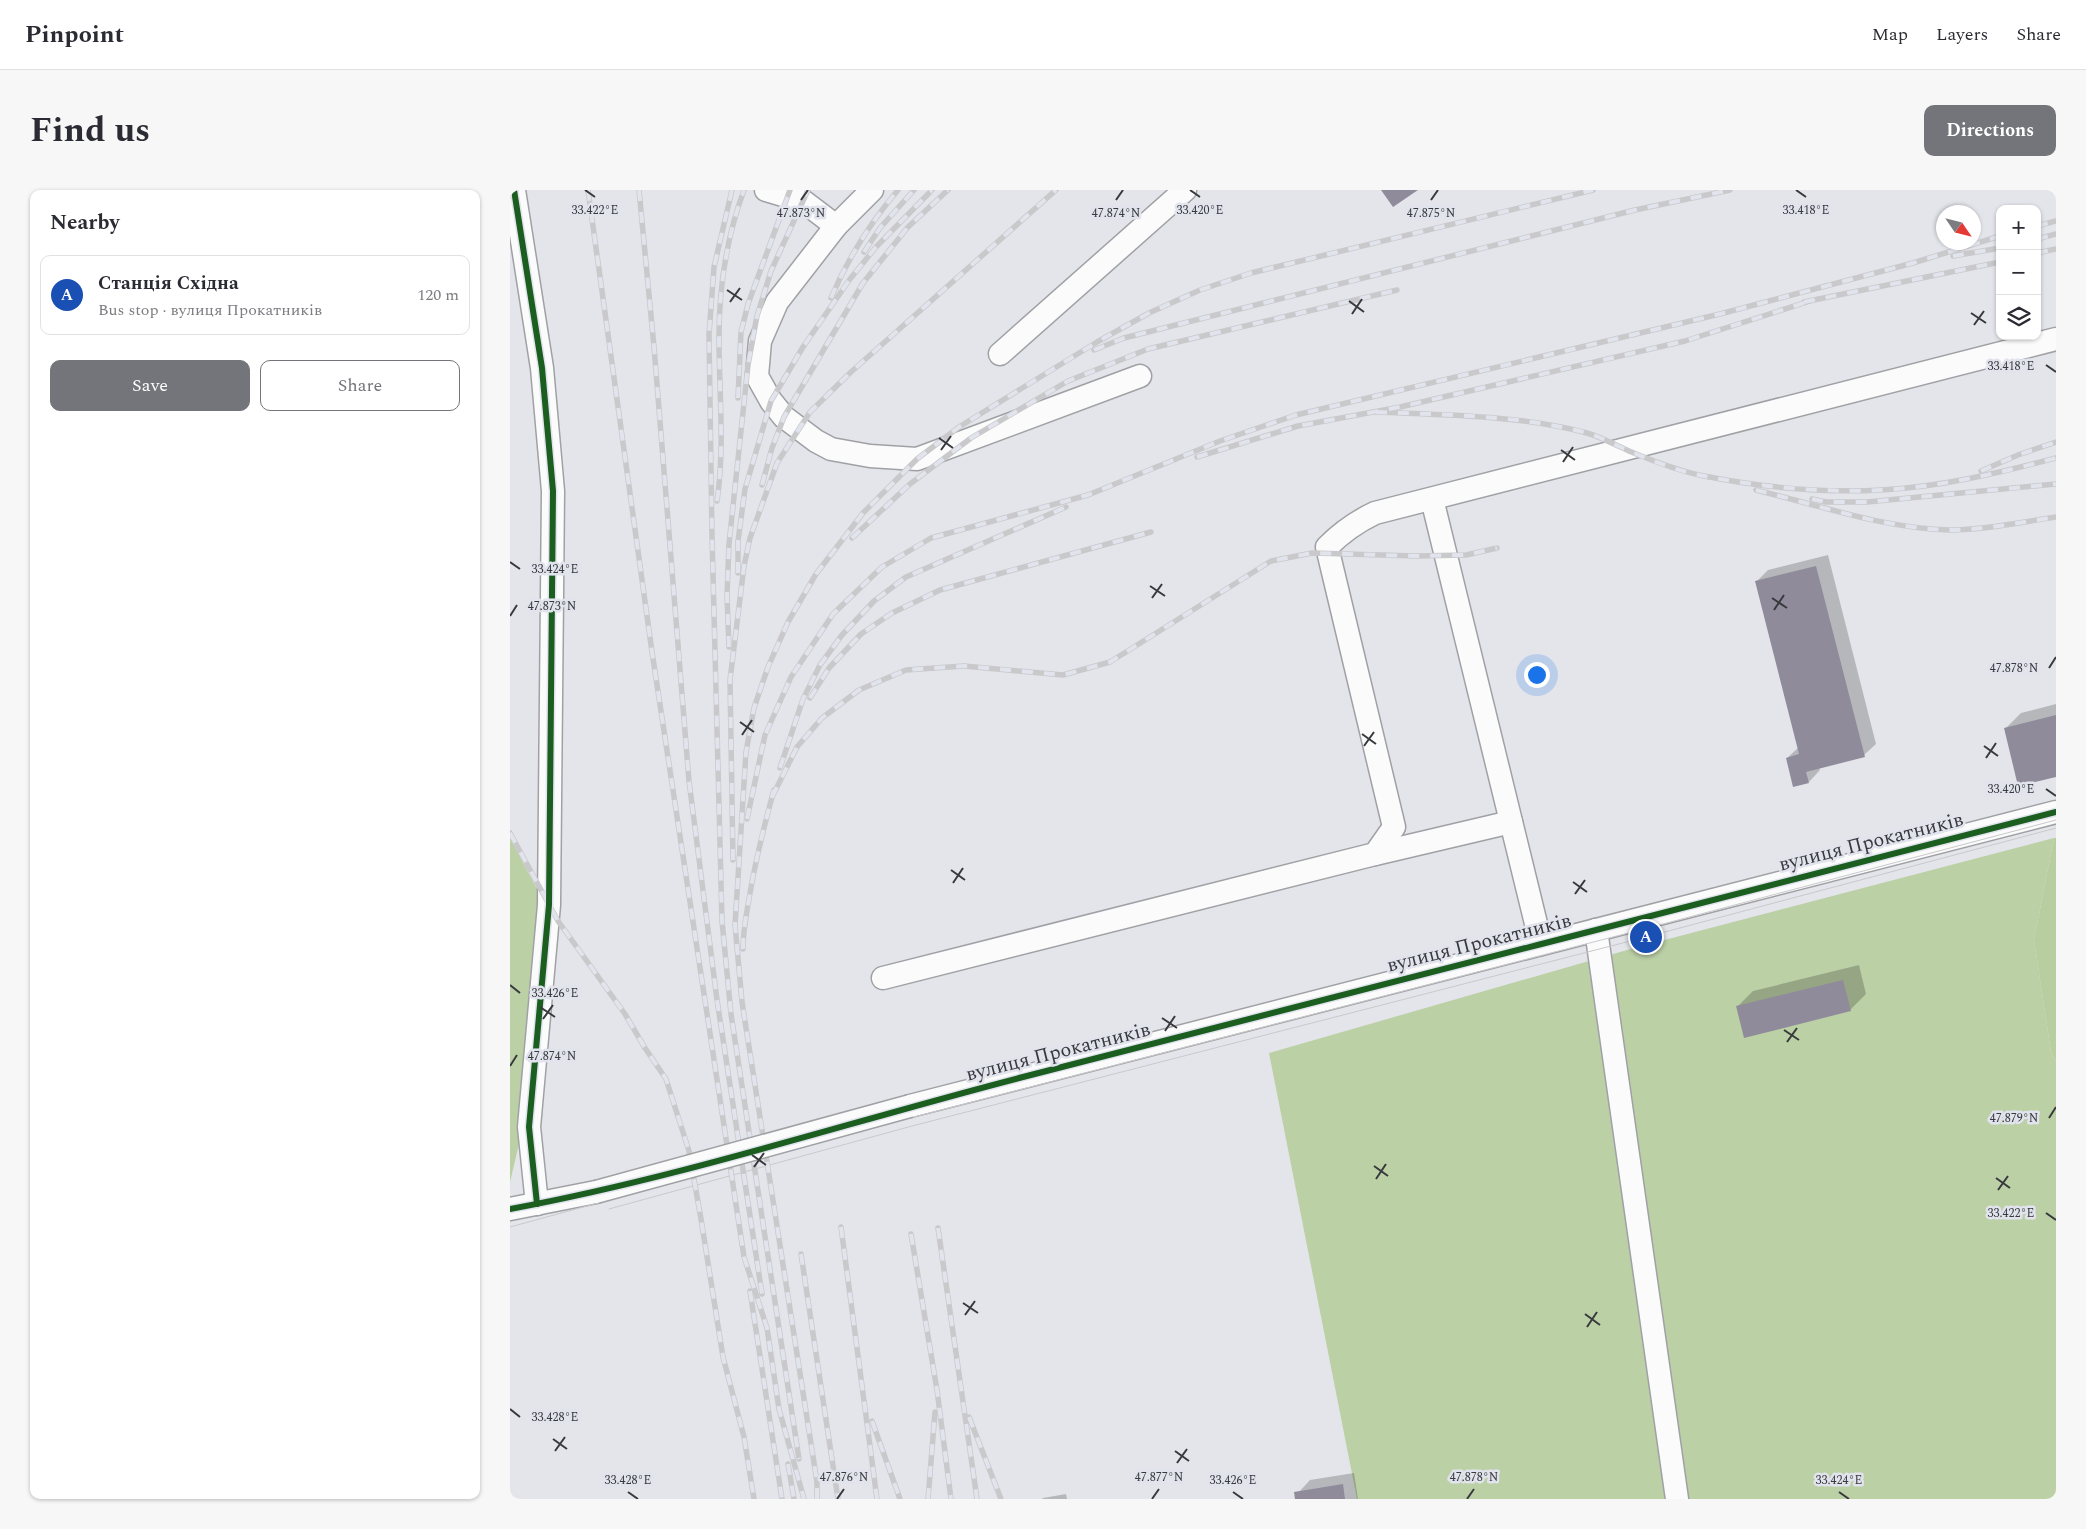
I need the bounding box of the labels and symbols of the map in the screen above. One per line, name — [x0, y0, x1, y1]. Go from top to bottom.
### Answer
text: 33.422°E — [572, 201, 618, 220]
text: 33.420°E — [1177, 201, 1223, 220]
text: 33.418°E — [1783, 201, 1829, 220]
text: 47.873°N — [777, 204, 825, 223]
text: 47.874°N — [1092, 204, 1140, 223]
text: 47.875°N — [1407, 204, 1455, 223]
north arrow — [1936, 205, 1981, 250]
text: 33.418°E — [1988, 357, 2034, 376]
text: 33.424°E — [532, 560, 578, 579]
text: 47.873°N — [528, 597, 576, 616]
text: 47.878°N — [1990, 659, 2038, 678]
your location — [1524, 662, 1550, 688]
text: 33.420°E — [1988, 780, 2034, 799]
street label: вулиця Прокатників — [1776, 805, 1966, 879]
street label: вулиця Прокатників — [1384, 906, 1574, 980]
pin: A — [1630, 918, 1662, 956]
text: 33.426°E — [532, 984, 578, 1003]
street label: вулиця Прокатників — [963, 1015, 1153, 1089]
text: 47.874°N — [528, 1047, 576, 1066]
text: 47.879°N — [1990, 1109, 2038, 1128]
text: 33.422°E — [1988, 1204, 2034, 1223]
text: 33.428°E — [532, 1408, 578, 1427]
text: 47.876°N — [820, 1468, 868, 1487]
text: 47.877°N — [1135, 1468, 1183, 1487]
text: 47.878°N — [1450, 1468, 1498, 1487]
text: 33.428°E — [605, 1471, 651, 1490]
text: 33.426°E — [1210, 1471, 1256, 1490]
text: 33.424°E — [1816, 1471, 1862, 1490]

